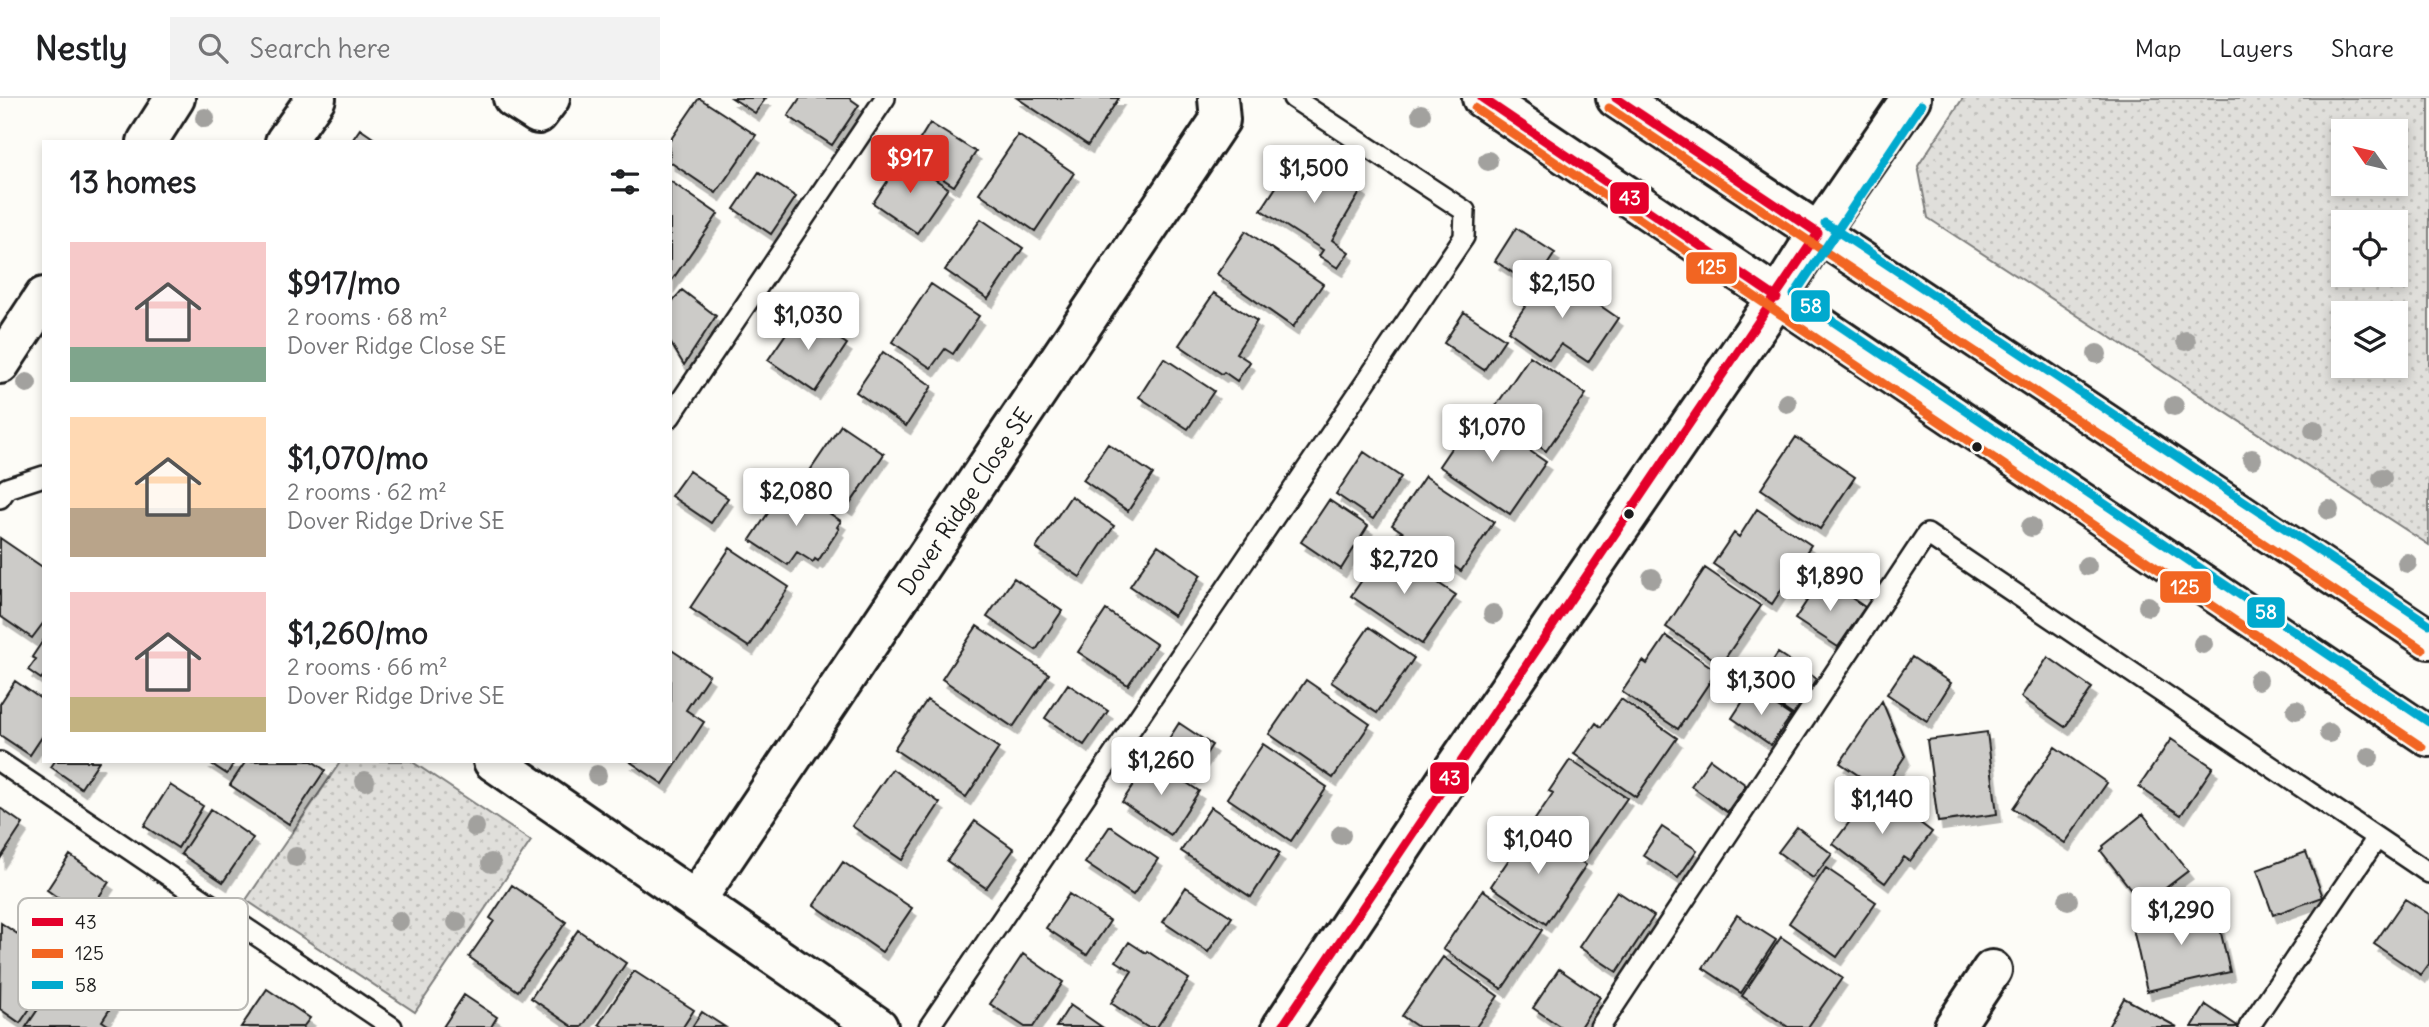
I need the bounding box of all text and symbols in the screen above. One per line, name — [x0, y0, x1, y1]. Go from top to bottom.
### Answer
search box — [170, 17, 660, 80]
text: Nestly — [35, 27, 128, 69]
icon: search — [194, 29, 232, 67]
text: Search here — [250, 32, 391, 65]
text: Map — [2135, 33, 2181, 63]
text: Layers — [2219, 33, 2293, 63]
text: Share — [2331, 33, 2394, 63]
north arrow — [2331, 119, 2408, 196]
map controls — [2331, 119, 2408, 378]
pin: $917 — [869, 136, 951, 195]
text: $917 — [887, 143, 933, 172]
pin: $1,500 — [1257, 146, 1371, 205]
text: $1,500 — [1279, 153, 1349, 182]
text: 13 homes — [70, 163, 196, 201]
icon: filters — [606, 163, 644, 201]
line badge: 43 — [1609, 181, 1650, 215]
text: 43 — [1619, 186, 1641, 210]
button: locate — [2331, 210, 2408, 287]
line badge: 125 — [1685, 251, 1738, 285]
text: 125 — [1698, 255, 1727, 279]
pin: $2,150 — [1505, 260, 1619, 320]
text: $917/mo — [287, 264, 400, 302]
text: $2,150 — [1529, 268, 1595, 297]
icon: home — [126, 270, 210, 354]
line badge: 58 — [1790, 289, 1831, 323]
pin: $1,030 — [751, 292, 865, 352]
text: 58 — [1800, 294, 1822, 318]
text: $1,030 — [773, 300, 843, 329]
button: layers — [2331, 301, 2408, 378]
text: 2 rooms · 68 m² — [287, 302, 448, 331]
text: Dover Ridge Close SE — [287, 331, 507, 360]
street label: Dover Ridge Close SE — [891, 401, 1038, 600]
pin: $1,070 — [1435, 404, 1549, 464]
text: $1,070 — [1458, 412, 1526, 441]
text: $1,070/mo — [287, 439, 428, 477]
unlabelled marker — [1970, 440, 1984, 454]
icon: home — [126, 445, 210, 529]
pin: $2,080 — [739, 468, 853, 528]
text: $2,080 — [759, 476, 833, 505]
text: 2 rooms · 62 m² — [287, 477, 447, 506]
text: Dover Ridge Drive SE — [287, 506, 505, 535]
unlabelled marker — [1622, 507, 1636, 521]
pin: $2,720 — [1347, 536, 1461, 596]
text: $2,720 — [1369, 544, 1439, 573]
pin: $1,890 — [1773, 554, 1887, 613]
text: $1,890 — [1796, 561, 1864, 590]
line badge: 125 — [2159, 570, 2212, 604]
text: 125 — [2171, 575, 2200, 599]
line badge: 58 — [2246, 596, 2286, 629]
text: 58 — [2255, 600, 2277, 624]
text: $1,260/mo — [287, 614, 428, 652]
icon: home — [126, 620, 210, 704]
text: 2 rooms · 66 m² — [287, 652, 448, 681]
pin: $1,300 — [1704, 658, 1818, 717]
text: $1,300 — [1726, 665, 1796, 694]
text: Dover Ridge Drive SE — [287, 681, 505, 710]
pin: $1,260 — [1104, 738, 1218, 797]
text: $1,260 — [1127, 745, 1195, 774]
line badge: 43 — [1429, 761, 1470, 795]
text: 43 — [1439, 766, 1461, 790]
pin: $1,140 — [1825, 776, 1939, 836]
text: $1,140 — [1851, 784, 1913, 813]
pin: $1,040 — [1481, 816, 1595, 876]
text: $1,040 — [1503, 824, 1573, 853]
pin: $1,290 — [2124, 888, 2238, 947]
text: $1,290 — [2147, 895, 2215, 924]
legend — [18, 898, 248, 1010]
text: 43 — [75, 910, 97, 934]
text: 125 — [75, 941, 104, 965]
text: 58 — [75, 973, 97, 997]

